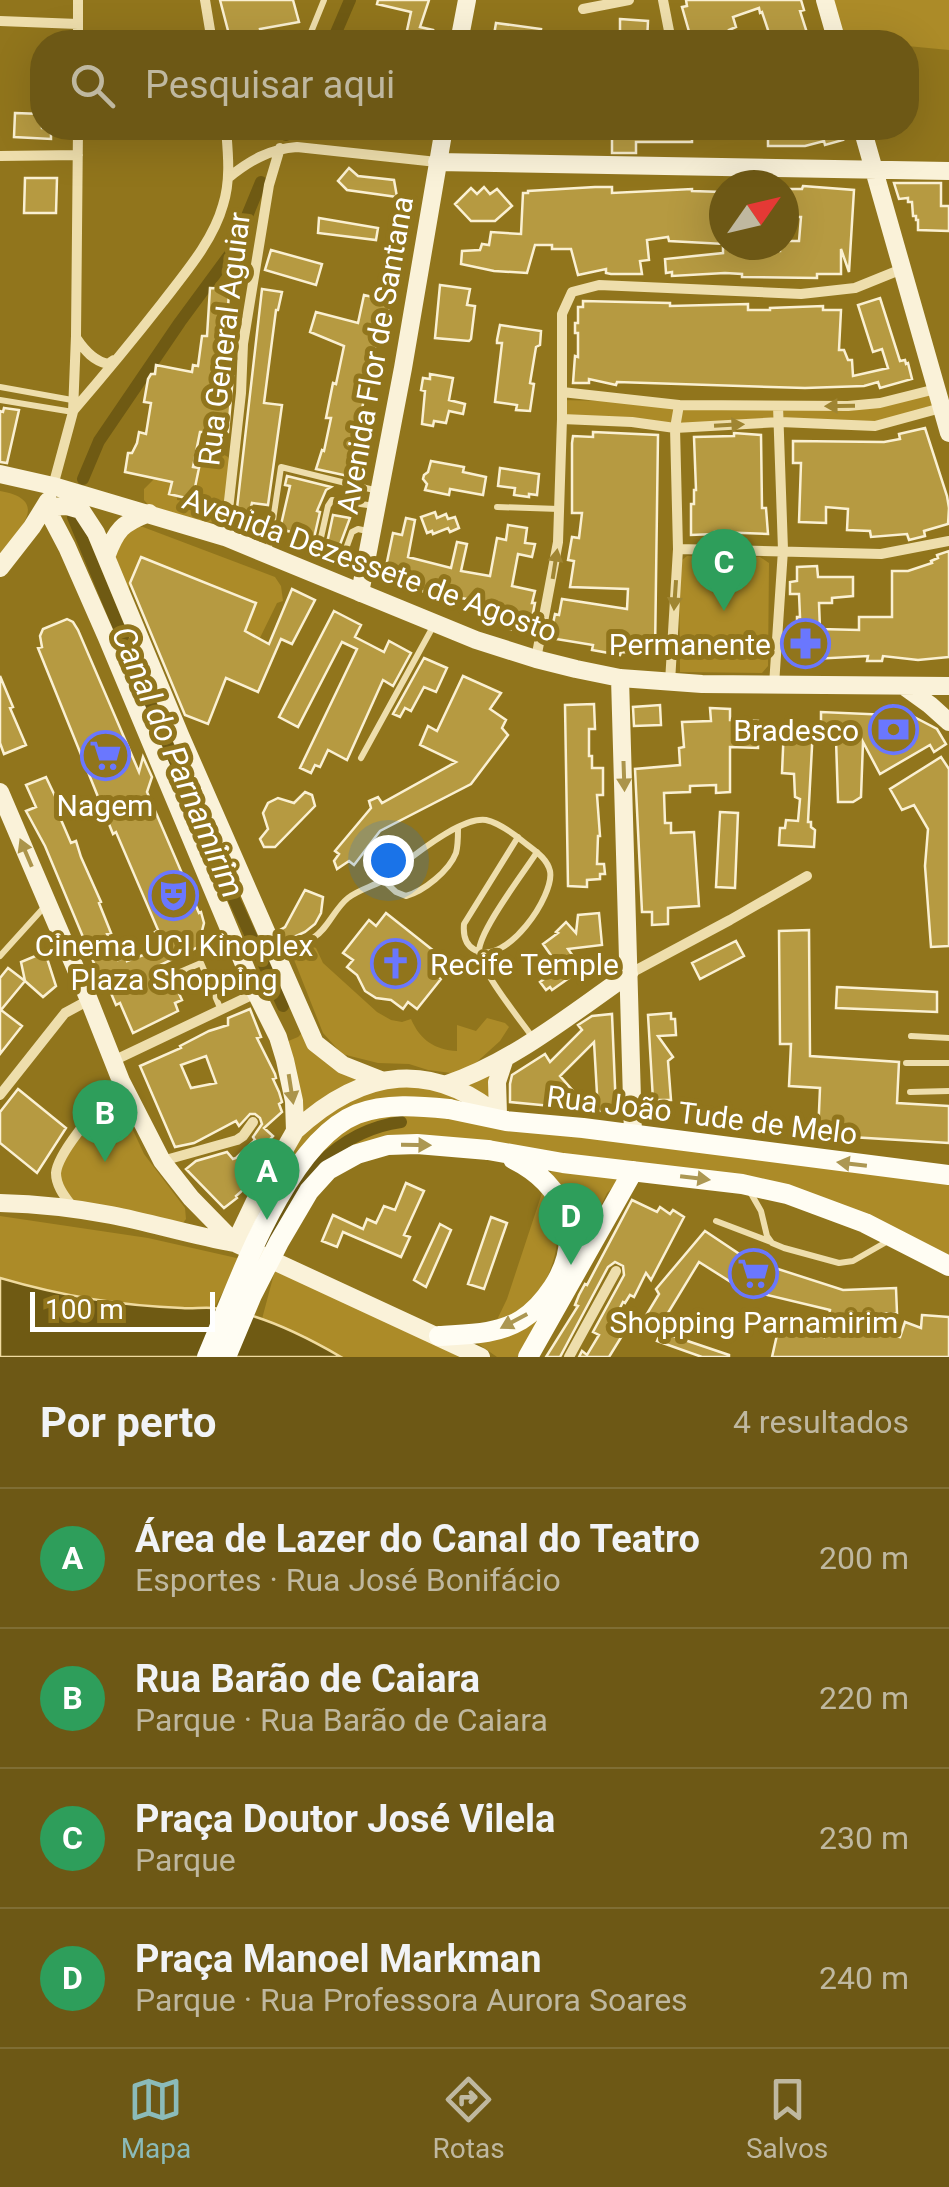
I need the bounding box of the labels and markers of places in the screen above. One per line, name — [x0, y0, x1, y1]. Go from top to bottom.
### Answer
pin: C — [692, 528, 756, 611]
pharmacy icon: Permanente — [780, 618, 832, 670]
place label: Permanente — [609, 627, 771, 662]
bank icon: Bradesco — [868, 704, 920, 756]
place label: Bradesco — [733, 713, 859, 748]
supermarket icon: Nagem — [79, 730, 131, 782]
place label: Nagem — [57, 788, 153, 823]
theatre icon: Cinema UCI Kinoplex Plaza Shopping — [148, 870, 200, 922]
place label: Cinema UCI Kinoplex Plaza Shopping — [35, 928, 313, 997]
church icon: Recife Temple — [369, 938, 421, 990]
place label: Recife Temple — [430, 947, 619, 982]
pin: B — [72, 1080, 138, 1162]
pin: A — [234, 1138, 300, 1220]
pin: D — [538, 1182, 604, 1265]
supermarket icon: Shopping Parnamirim — [728, 1247, 780, 1299]
place label: Shopping Parnamirim — [610, 1305, 898, 1340]

